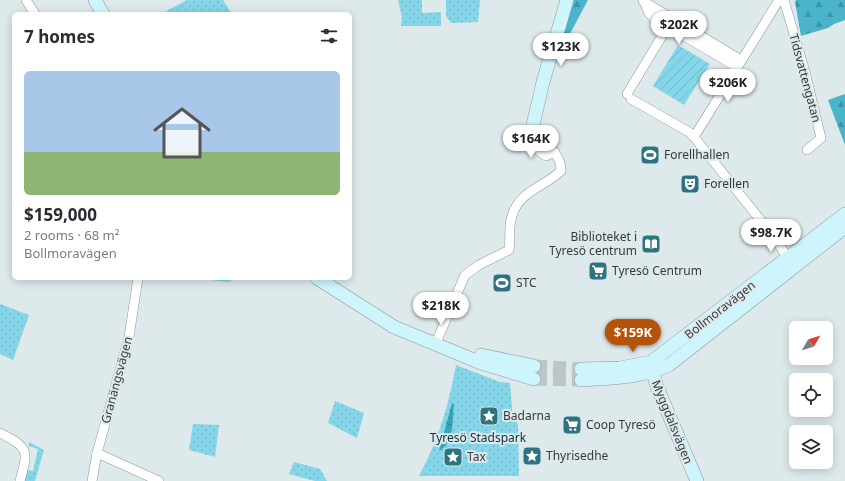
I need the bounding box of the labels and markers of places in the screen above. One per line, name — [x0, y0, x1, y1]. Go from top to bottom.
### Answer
pin: $202K — [651, 11, 707, 45]
pin: $123K — [533, 33, 589, 67]
pin: $206K — [700, 69, 756, 103]
pin: $164K — [503, 125, 559, 159]
sports icon: Forellhallen — [639, 144, 661, 166]
place label: Forellhallen — [664, 146, 730, 163]
theatre icon: Forellen — [679, 173, 701, 195]
place label: Forellen — [704, 175, 749, 192]
pin: $98.7K — [738, 219, 804, 253]
place label: Biblioteket i Tyresö centrum — [549, 228, 637, 259]
library icon: Biblioteket i Tyresö centrum — [640, 233, 662, 255]
supermarket icon: Tyresö Centrum — [587, 260, 609, 282]
place label: Tyresö Centrum — [612, 262, 702, 279]
sports icon: STC — [491, 272, 513, 294]
place label: STC — [516, 274, 537, 291]
pin: $218K — [413, 292, 469, 326]
pin: $159K — [605, 319, 661, 353]
place icon: Badarna — [478, 405, 500, 427]
place label: Badarna — [503, 407, 551, 424]
supermarket icon: Coop Tyresö — [561, 414, 583, 436]
place label: Coop Tyresö — [586, 416, 656, 433]
place icon: Thyrisedhe — [521, 445, 543, 467]
place icon: Tax — [442, 446, 464, 468]
place label: Thyrisedhe — [546, 447, 609, 464]
place label: Tax — [467, 448, 486, 465]

